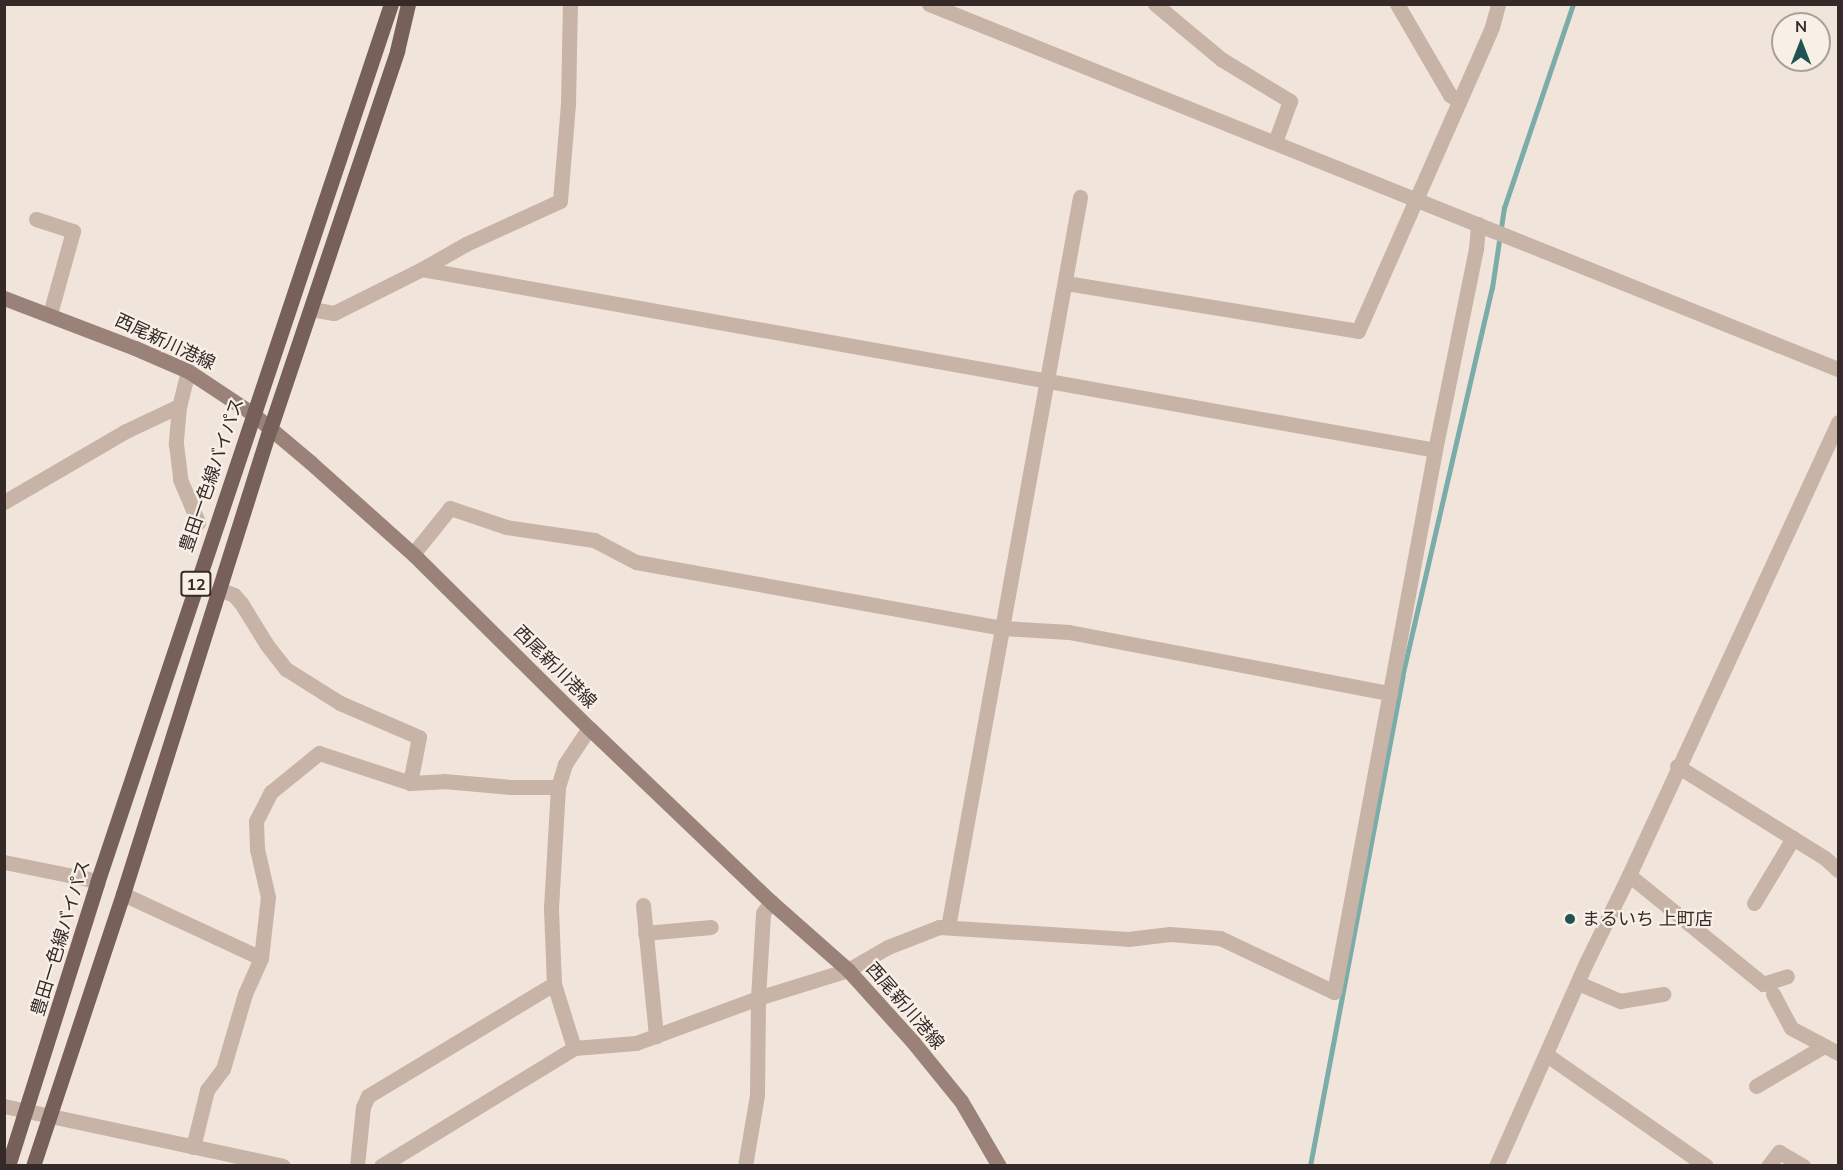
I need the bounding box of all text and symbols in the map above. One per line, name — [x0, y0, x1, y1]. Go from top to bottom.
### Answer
north arrow — [1771, 12, 1831, 72]
text: N — [1795, 16, 1807, 36]
street label: 西尾新川港線 — [111, 309, 219, 375]
street label: 豊田一色線バイパス — [175, 395, 249, 555]
road number: 12 — [180, 571, 212, 597]
street label: 西尾新川港線 — [509, 621, 601, 713]
street label: 豊田一色線バイパス — [27, 857, 95, 1019]
place label: まるいち 上町店 — [1582, 908, 1713, 930]
marker: まるいち 上町店 — [1563, 912, 1577, 926]
street label: 西尾新川港線 — [861, 958, 949, 1054]

